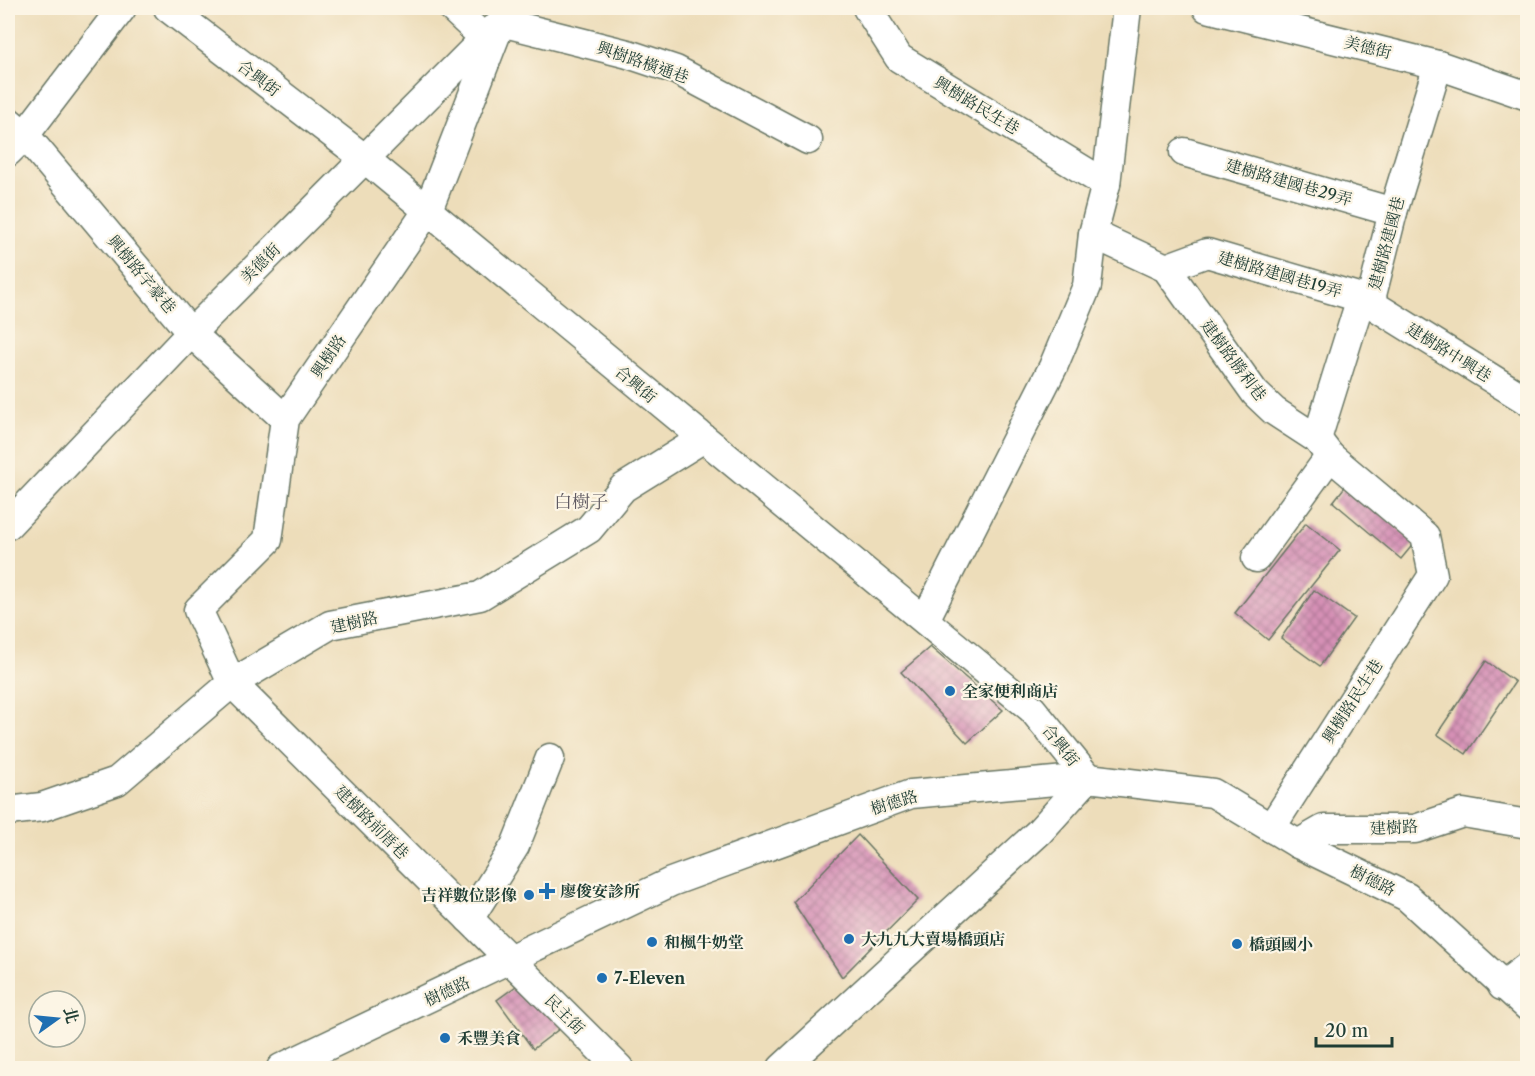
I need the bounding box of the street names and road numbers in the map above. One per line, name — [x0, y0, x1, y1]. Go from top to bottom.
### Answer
street label: 美德街 — [1342, 31, 1394, 63]
street label: 興樹路橫通巷 — [594, 37, 692, 87]
street label: 合興街 — [234, 56, 284, 100]
street label: 興樹路民生巷 — [931, 72, 1023, 138]
street label: 建樹路建國巷29弄 — [1223, 154, 1355, 210]
street label: 建樹路建國巷 — [1364, 194, 1408, 292]
street label: 興樹路字豪巷 — [103, 231, 181, 317]
street label: 美德街 — [236, 239, 284, 287]
street label: 建樹路建國巷19弄 — [1216, 247, 1344, 301]
street label: 建樹路勝利巷 — [1197, 316, 1271, 404]
street label: 建樹路中興巷 — [1403, 318, 1495, 386]
street label: 興樹路 — [306, 331, 350, 381]
street label: 合興街 — [611, 361, 661, 407]
street label: 建樹路 — [328, 607, 380, 637]
street label: 興樹路民生巷 — [1317, 655, 1387, 747]
street label: 合興街 — [1038, 720, 1084, 770]
street label: 建樹路前厝巷 — [331, 781, 413, 863]
street label: 樹德路 — [868, 785, 920, 819]
street label: 建樹路 — [1370, 816, 1418, 838]
street label: 樹德路 — [1347, 860, 1399, 900]
street label: 樹德路 — [421, 972, 473, 1010]
street label: 民主街 — [541, 990, 589, 1038]

